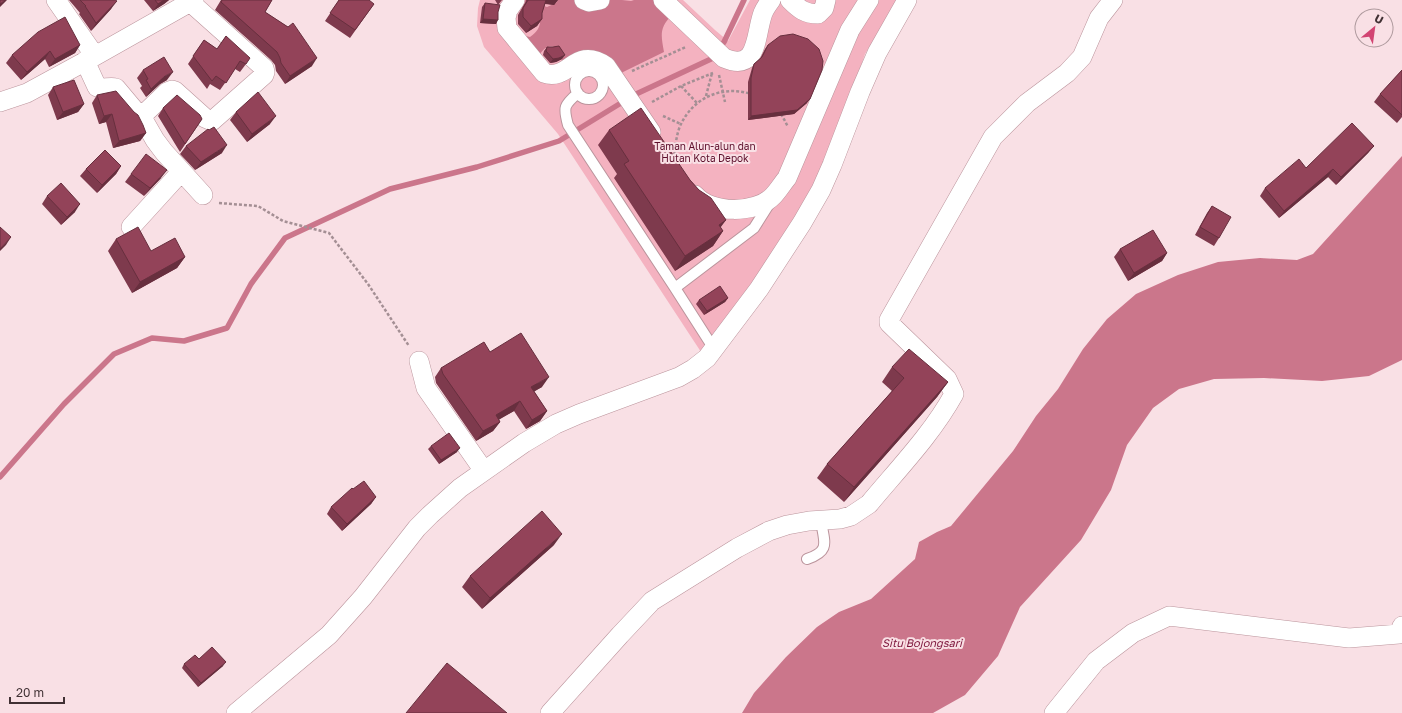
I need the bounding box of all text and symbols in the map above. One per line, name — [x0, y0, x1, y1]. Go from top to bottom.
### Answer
north arrow — [1354, 8, 1394, 48]
text: U — [1372, 11, 1386, 26]
park label: Taman Alun-alun dan Hutan Kota Depok — [654, 140, 756, 164]
water label: Situ Bojongsari — [882, 636, 964, 650]
scale bar — [10, 679, 64, 705]
text: 20 m — [16, 685, 44, 700]

